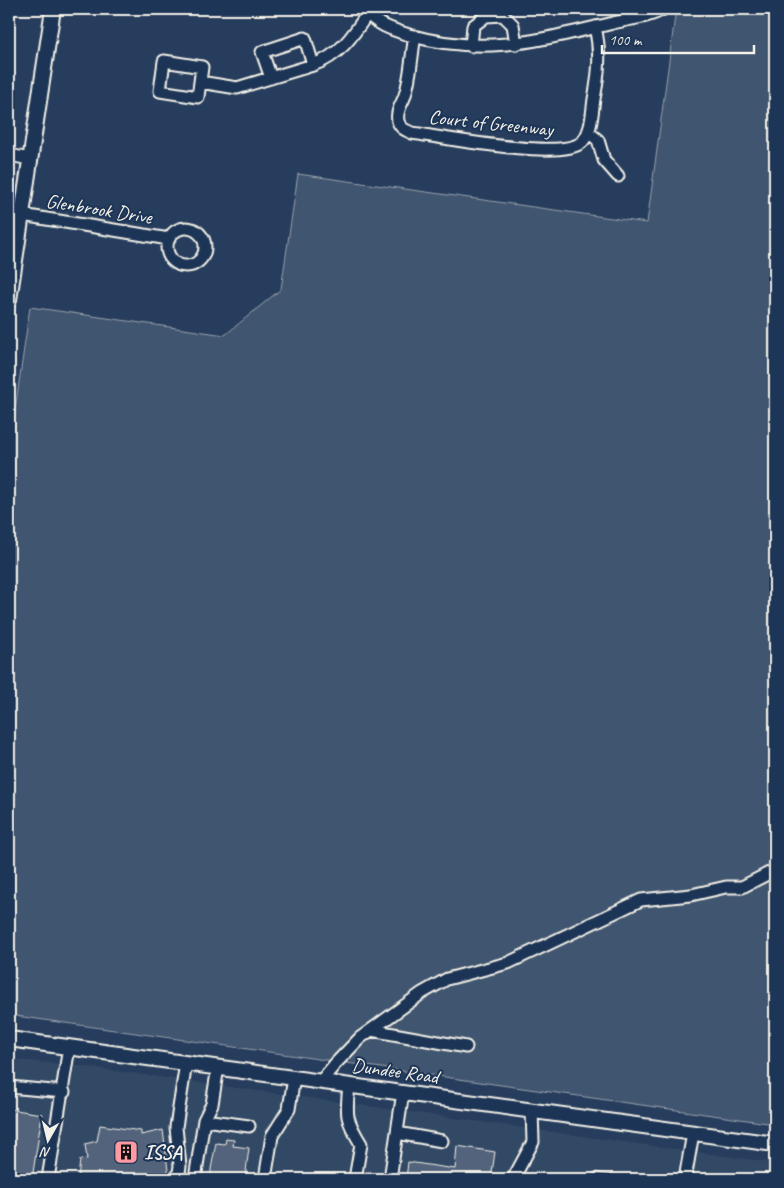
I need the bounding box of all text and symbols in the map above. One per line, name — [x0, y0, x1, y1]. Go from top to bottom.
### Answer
scale bar — [602, 22, 754, 54]
text: 100 m — [609, 31, 643, 50]
street label: Court of Greenway — [428, 104, 556, 142]
street label: Glenbrook Drive — [44, 188, 155, 230]
street label: Dundee Road — [350, 1053, 443, 1090]
north arrow — [22, 1116, 72, 1166]
building icon: ISSA — [113, 1139, 139, 1165]
place label: ISSA — [144, 1140, 182, 1165]
text: N — [38, 1143, 52, 1161]

